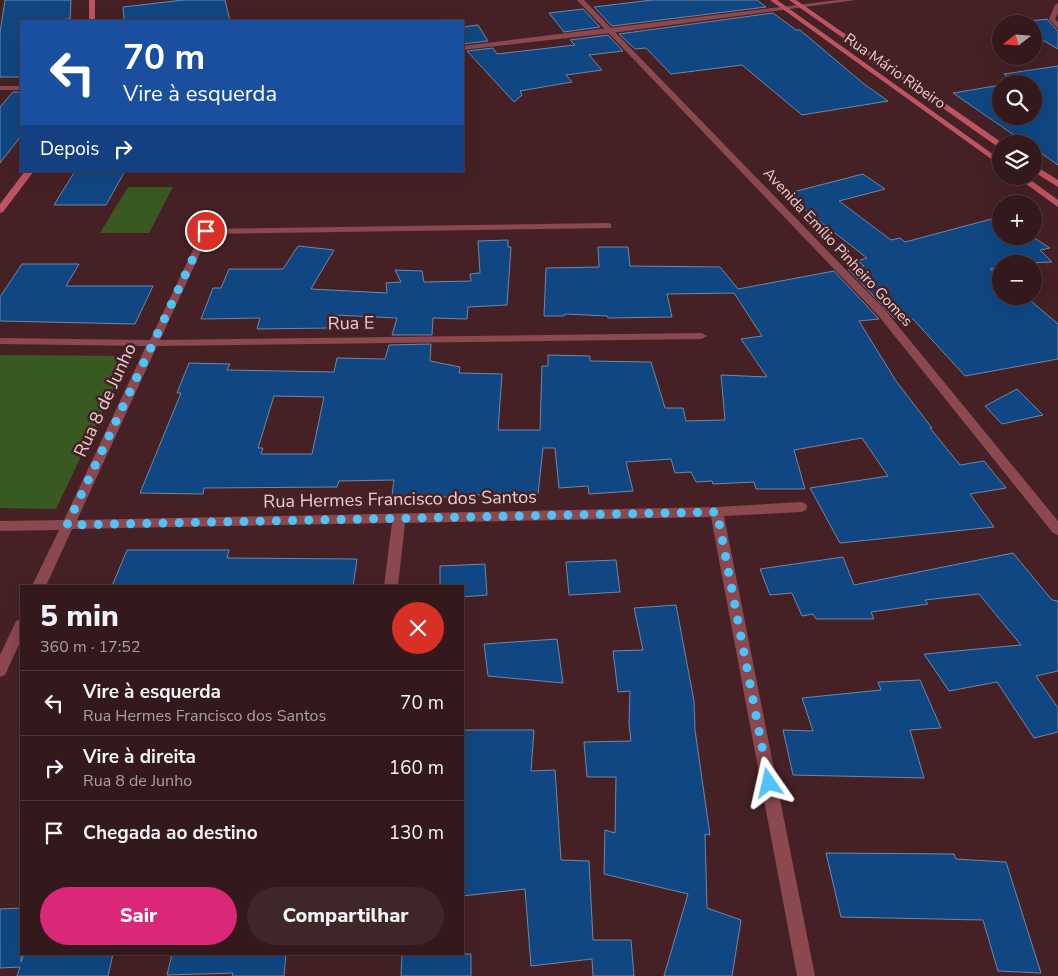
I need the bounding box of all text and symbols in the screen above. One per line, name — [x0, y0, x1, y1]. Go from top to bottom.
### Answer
north arrow — [992, 15, 1042, 65]
map controls — [992, 15, 1042, 305]
street label: Rua Mário Ribeiro — [840, 29, 950, 113]
text: 70 m — [123, 34, 205, 81]
icon: left — [40, 40, 105, 105]
button: search — [992, 75, 1042, 125]
text: Vire à esquerda — [123, 79, 277, 109]
icon: right — [109, 135, 137, 163]
button: layers — [992, 135, 1042, 185]
text: Depois — [40, 136, 99, 162]
street label: Avenida Emílio Pinheiro Gomes — [759, 163, 917, 331]
button: + — [992, 195, 1042, 245]
pin — [185, 210, 227, 252]
icon: arrive — [192, 217, 220, 245]
button: − — [992, 255, 1042, 305]
street label: Rua E — [327, 311, 375, 335]
street label: Rua 8 de Junho — [68, 339, 142, 461]
street label: Rua Hermes Francisco dos Santos — [263, 485, 537, 513]
text: 5 min — [40, 596, 119, 637]
button: close — [392, 602, 444, 654]
text: 360 m · 17:52 — [40, 636, 141, 658]
text: Vire à esquerda — [83, 679, 221, 705]
icon: left — [40, 689, 68, 717]
text: 70 m — [400, 690, 444, 716]
text: Rua Hermes Francisco dos Santos — [83, 705, 326, 727]
text: Vire à direita — [83, 744, 196, 770]
icon: right — [40, 754, 68, 782]
text: 160 m — [389, 755, 444, 781]
position arrow — [742, 756, 794, 808]
text: Rua 8 de Junho — [83, 770, 192, 792]
icon: arrive — [40, 819, 68, 847]
text: Chegada ao destino — [83, 820, 258, 846]
text: 130 m — [389, 820, 444, 846]
button: Sair — [40, 887, 237, 945]
button: Compartilhar — [247, 887, 444, 945]

